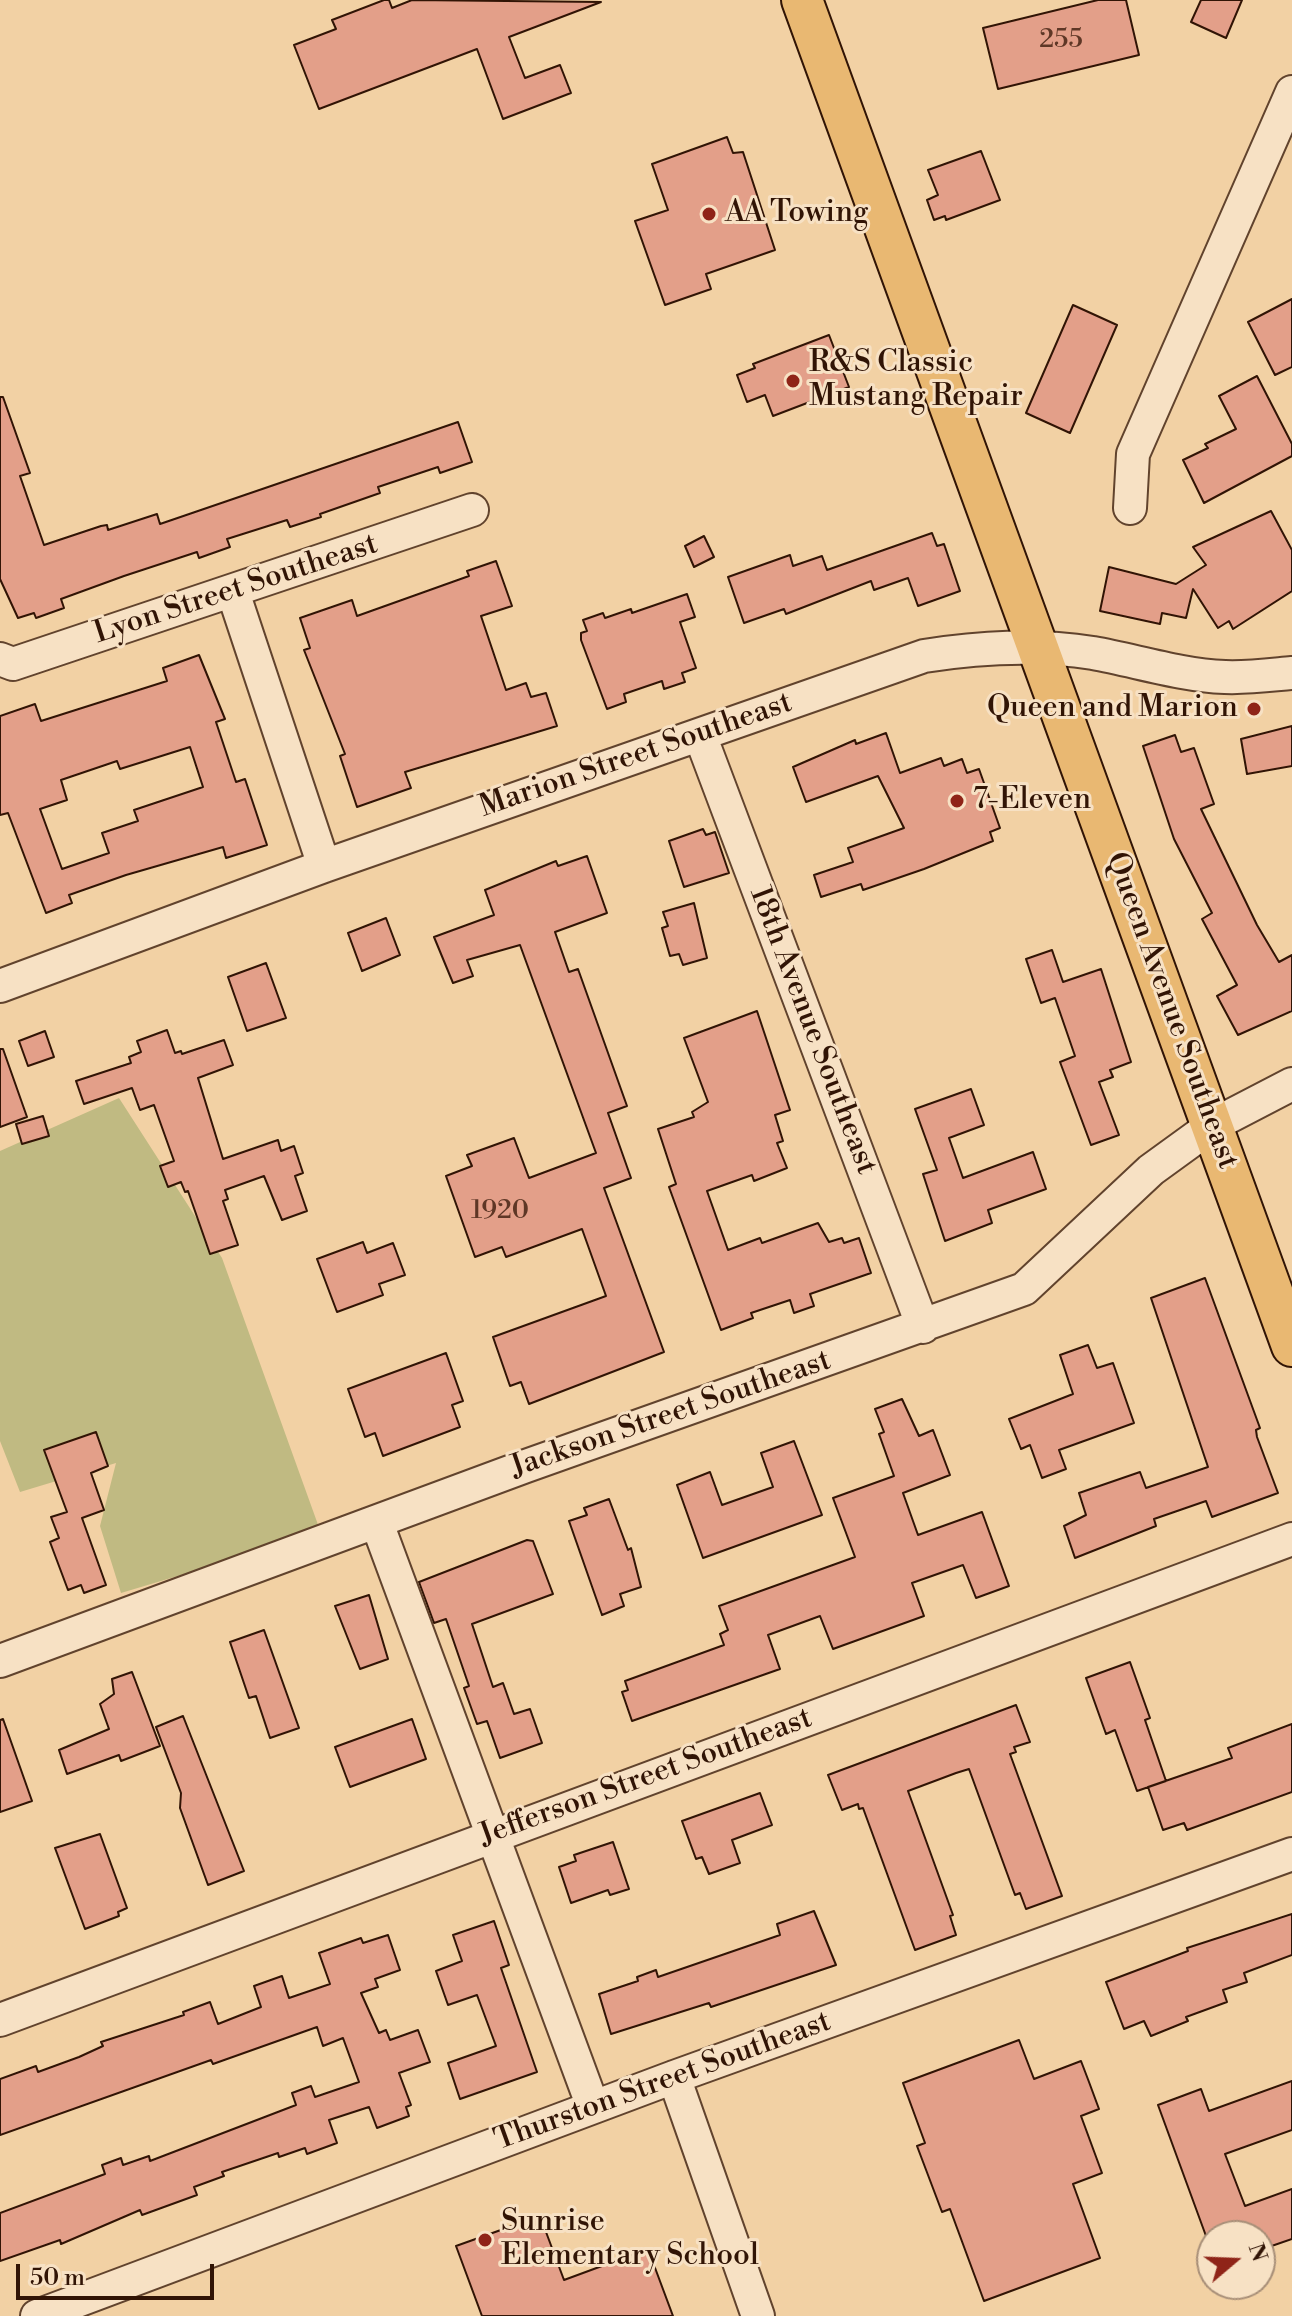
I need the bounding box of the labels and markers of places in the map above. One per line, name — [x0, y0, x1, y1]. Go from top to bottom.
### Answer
place label: AA Towing — [725, 196, 869, 232]
marker: AA Towing — [700, 205, 718, 223]
place label: R&S Classic Mustang Repair — [809, 346, 1023, 416]
marker: R&S Classic Mustang Repair — [784, 372, 802, 390]
place label: Queen and Marion — [987, 691, 1238, 727]
marker: Queen and Marion — [1245, 700, 1263, 718]
place label: 7-Eleven — [973, 783, 1091, 819]
marker: 7-Eleven — [948, 792, 966, 810]
place label: Sunrise Elementary School — [501, 2205, 759, 2276]
marker: Sunrise Elementary School — [476, 2231, 494, 2249]

